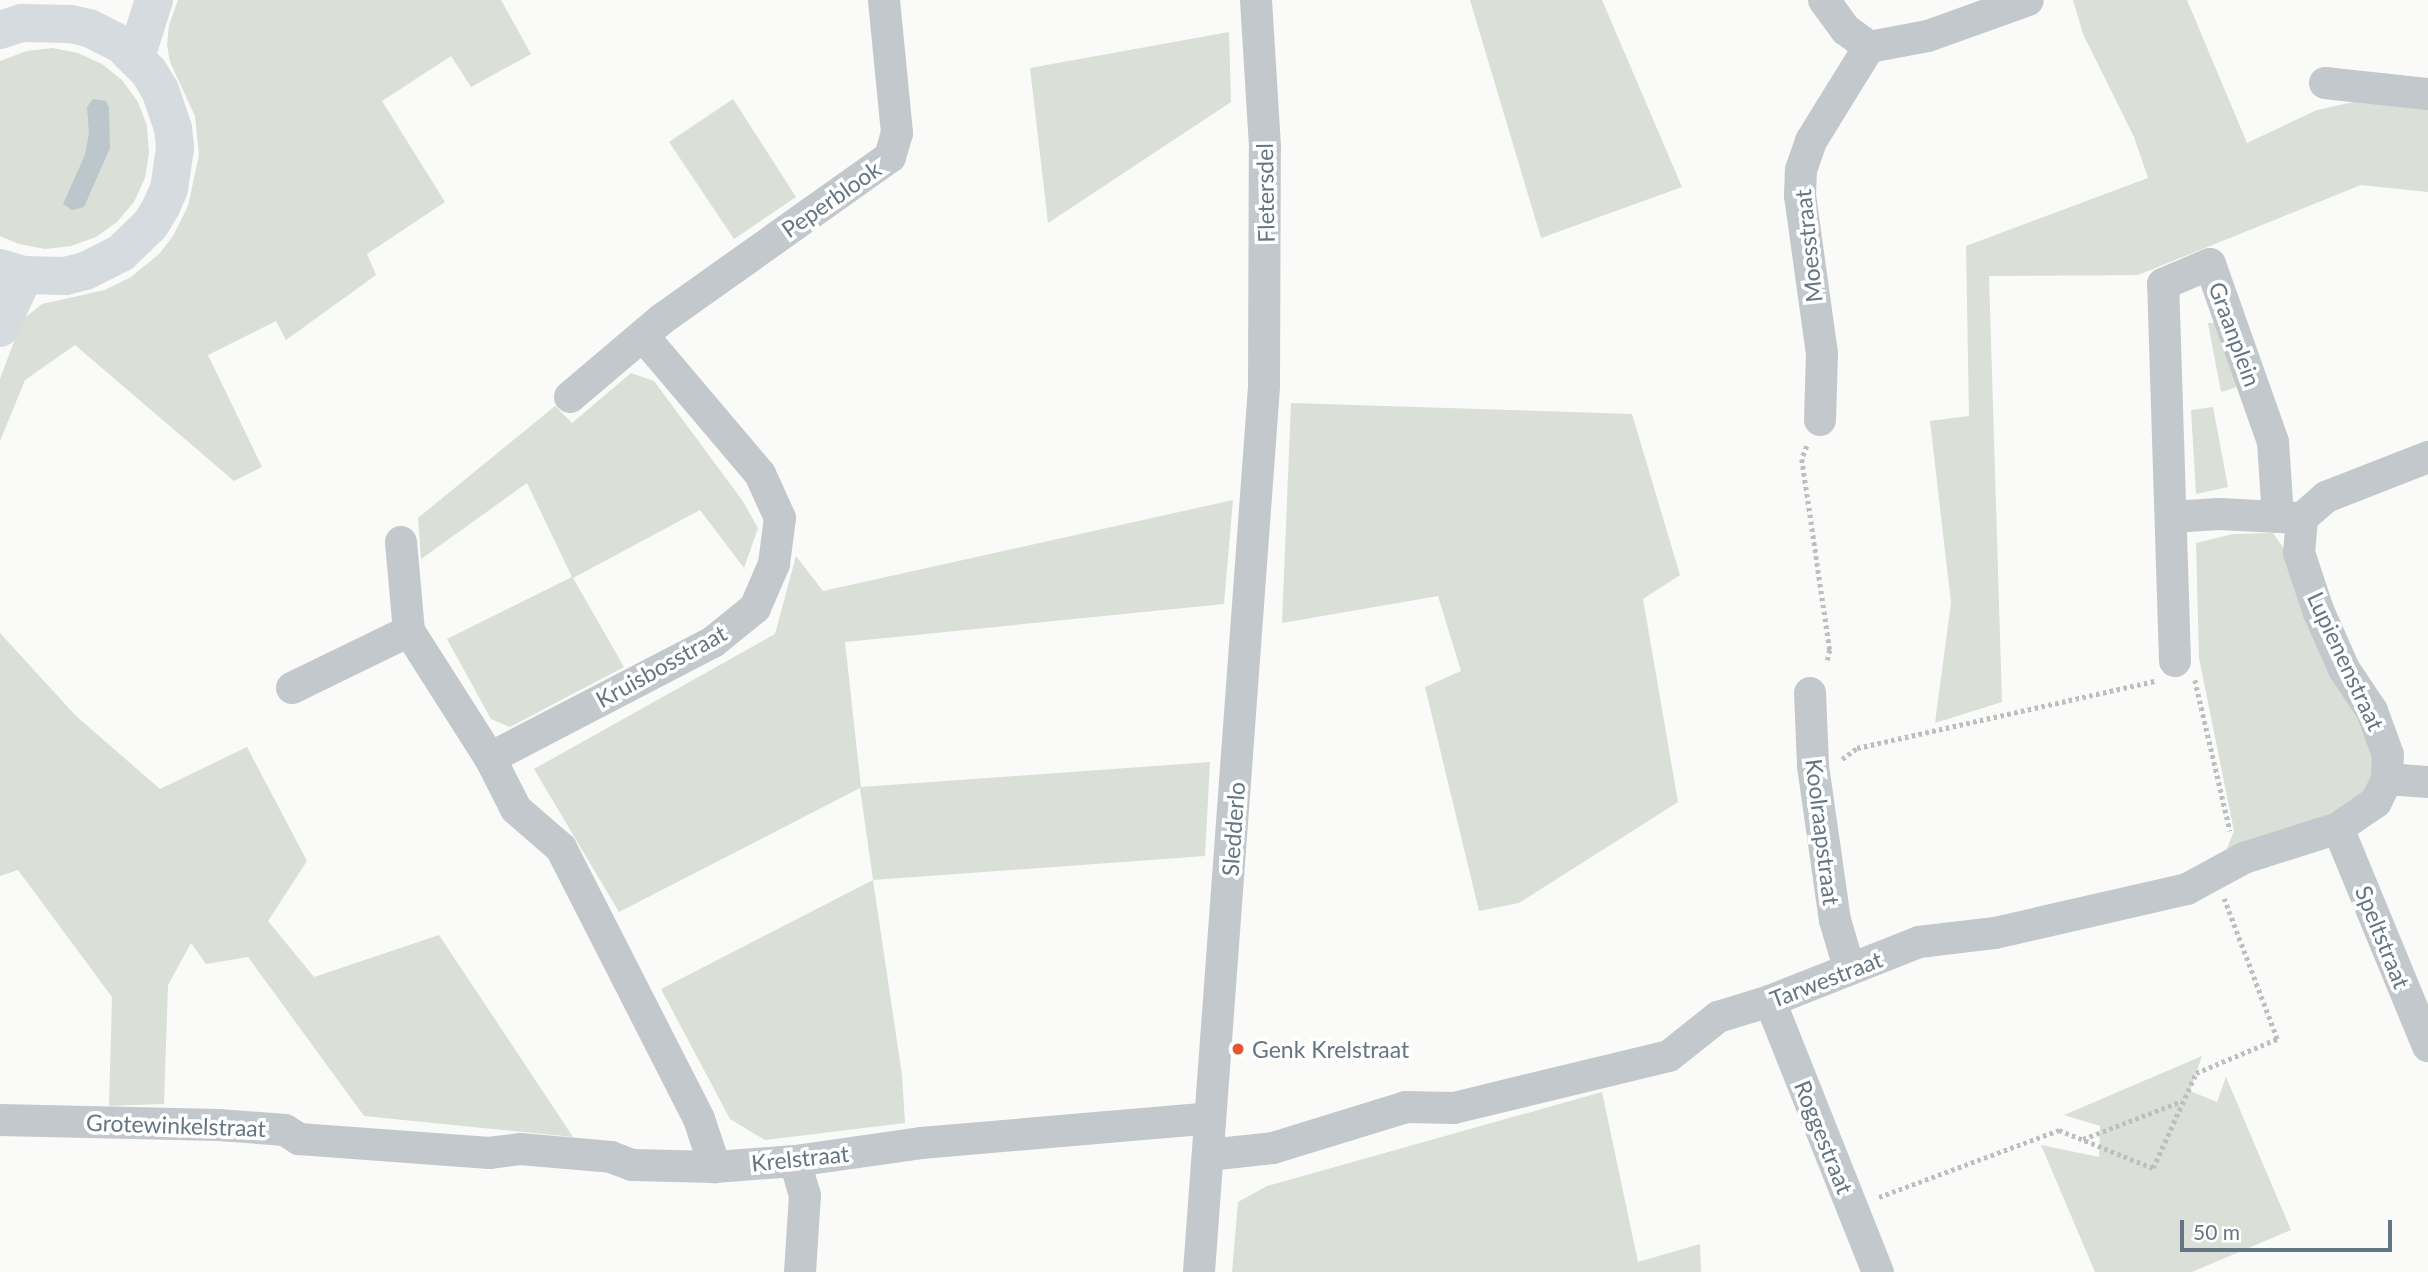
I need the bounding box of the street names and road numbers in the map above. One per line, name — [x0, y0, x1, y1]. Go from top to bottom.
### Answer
street label: Fletersdel — [1250, 143, 1280, 243]
street label: Peperblook — [776, 155, 886, 243]
street label: Moesstraat — [1788, 188, 1828, 304]
street label: Graanplein — [2203, 278, 2267, 390]
street label: Lupienenstraat — [2302, 587, 2390, 735]
street label: Kruisbosstraat — [591, 619, 731, 713]
street label: Koolraapstraat — [1800, 757, 1846, 907]
street label: Sledderlo — [1216, 781, 1250, 877]
street label: Speltstraat — [2350, 882, 2416, 992]
street label: Tarwestraat — [1766, 945, 1886, 1013]
street label: Roggestraat — [1789, 1076, 1859, 1198]
street label: Grotewinkelstraat — [86, 1108, 266, 1142]
street label: Krelstraat — [750, 1139, 850, 1177]

